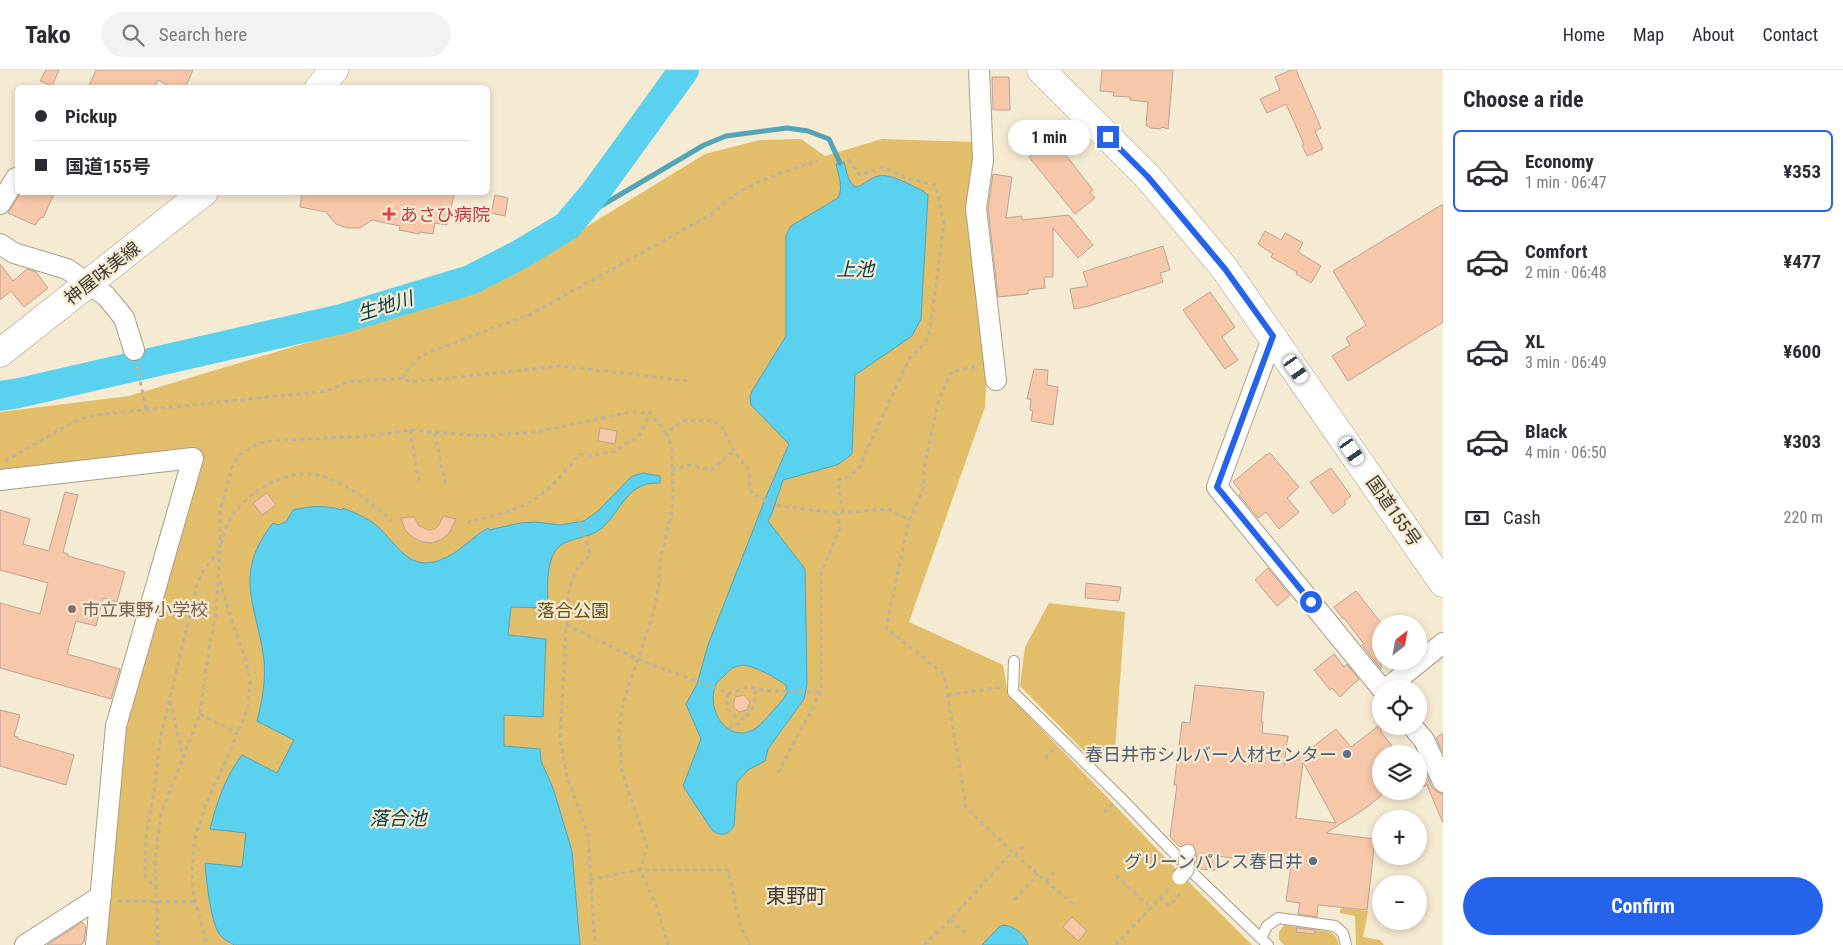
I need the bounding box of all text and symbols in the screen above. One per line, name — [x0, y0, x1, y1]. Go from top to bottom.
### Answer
search box — [101, 12, 451, 57]
text: Tako — [25, 21, 71, 49]
icon: search — [119, 21, 147, 49]
text: Search here — [159, 23, 247, 46]
text: Home — [1563, 24, 1605, 45]
text: Map — [1633, 24, 1664, 45]
text: About — [1692, 24, 1734, 45]
text: Contact — [1762, 24, 1818, 45]
text: Choose a ride — [1463, 87, 1584, 112]
text: Pickup — [65, 105, 117, 128]
callout: 1 min — [1008, 120, 1090, 154]
route end — [1097, 126, 1119, 148]
text: 1 min — [1031, 128, 1067, 147]
icon: car — [1465, 149, 1510, 194]
text: Economy — [1525, 150, 1594, 173]
text: 国道155号 — [65, 155, 151, 178]
text: ¥353 — [1783, 160, 1821, 183]
text: 1 min · 06:47 — [1525, 173, 1607, 192]
place label: あさひ病院 — [400, 204, 490, 225]
marker: あさひ病院 — [382, 207, 396, 221]
street label: 神屋味美線 — [60, 237, 144, 309]
icon: car — [1465, 239, 1510, 284]
text: Comfort — [1525, 240, 1588, 263]
text: ¥477 — [1783, 250, 1821, 273]
water label: 上池 — [836, 258, 876, 281]
text: 2 min · 06:48 — [1525, 263, 1607, 282]
water label: 生地川 — [354, 286, 418, 325]
icon: car — [1465, 329, 1510, 374]
text: XL — [1525, 330, 1545, 353]
text: ¥600 — [1783, 340, 1821, 363]
car — [1281, 352, 1310, 386]
text: 3 min · 06:49 — [1525, 353, 1607, 372]
icon: car — [1465, 419, 1510, 464]
text: Black — [1525, 420, 1567, 443]
text: ¥303 — [1783, 430, 1821, 453]
car — [1337, 434, 1366, 468]
text: 4 min · 06:50 — [1525, 443, 1607, 462]
street label: 国道155号 — [1362, 472, 1426, 550]
icon: cash — [1463, 504, 1491, 532]
text: Cash — [1503, 506, 1541, 529]
text: 220 m — [1784, 508, 1823, 527]
route start — [1300, 591, 1322, 613]
place label: 市立東野小学校 — [82, 599, 208, 620]
park label: 落合公園 — [537, 600, 609, 621]
marker: 市立東野小学校 — [66, 603, 78, 615]
north arrow — [1372, 615, 1428, 670]
map controls — [1372, 615, 1427, 930]
button: locate — [1372, 680, 1427, 735]
place label: 春日井市シルバー人材センター — [1085, 744, 1337, 765]
button: layers — [1372, 745, 1427, 800]
marker: 春日井市シルバー人材センター — [1341, 748, 1353, 760]
water label: 落合池 — [369, 807, 428, 830]
button: + — [1372, 810, 1427, 865]
place label: グリーンパレス春日井 — [1124, 851, 1303, 872]
marker: グリーンパレス春日井 — [1307, 855, 1319, 867]
button: − — [1372, 875, 1427, 930]
button: Confirm — [1463, 877, 1823, 935]
district label: 東野町 — [766, 884, 826, 908]

